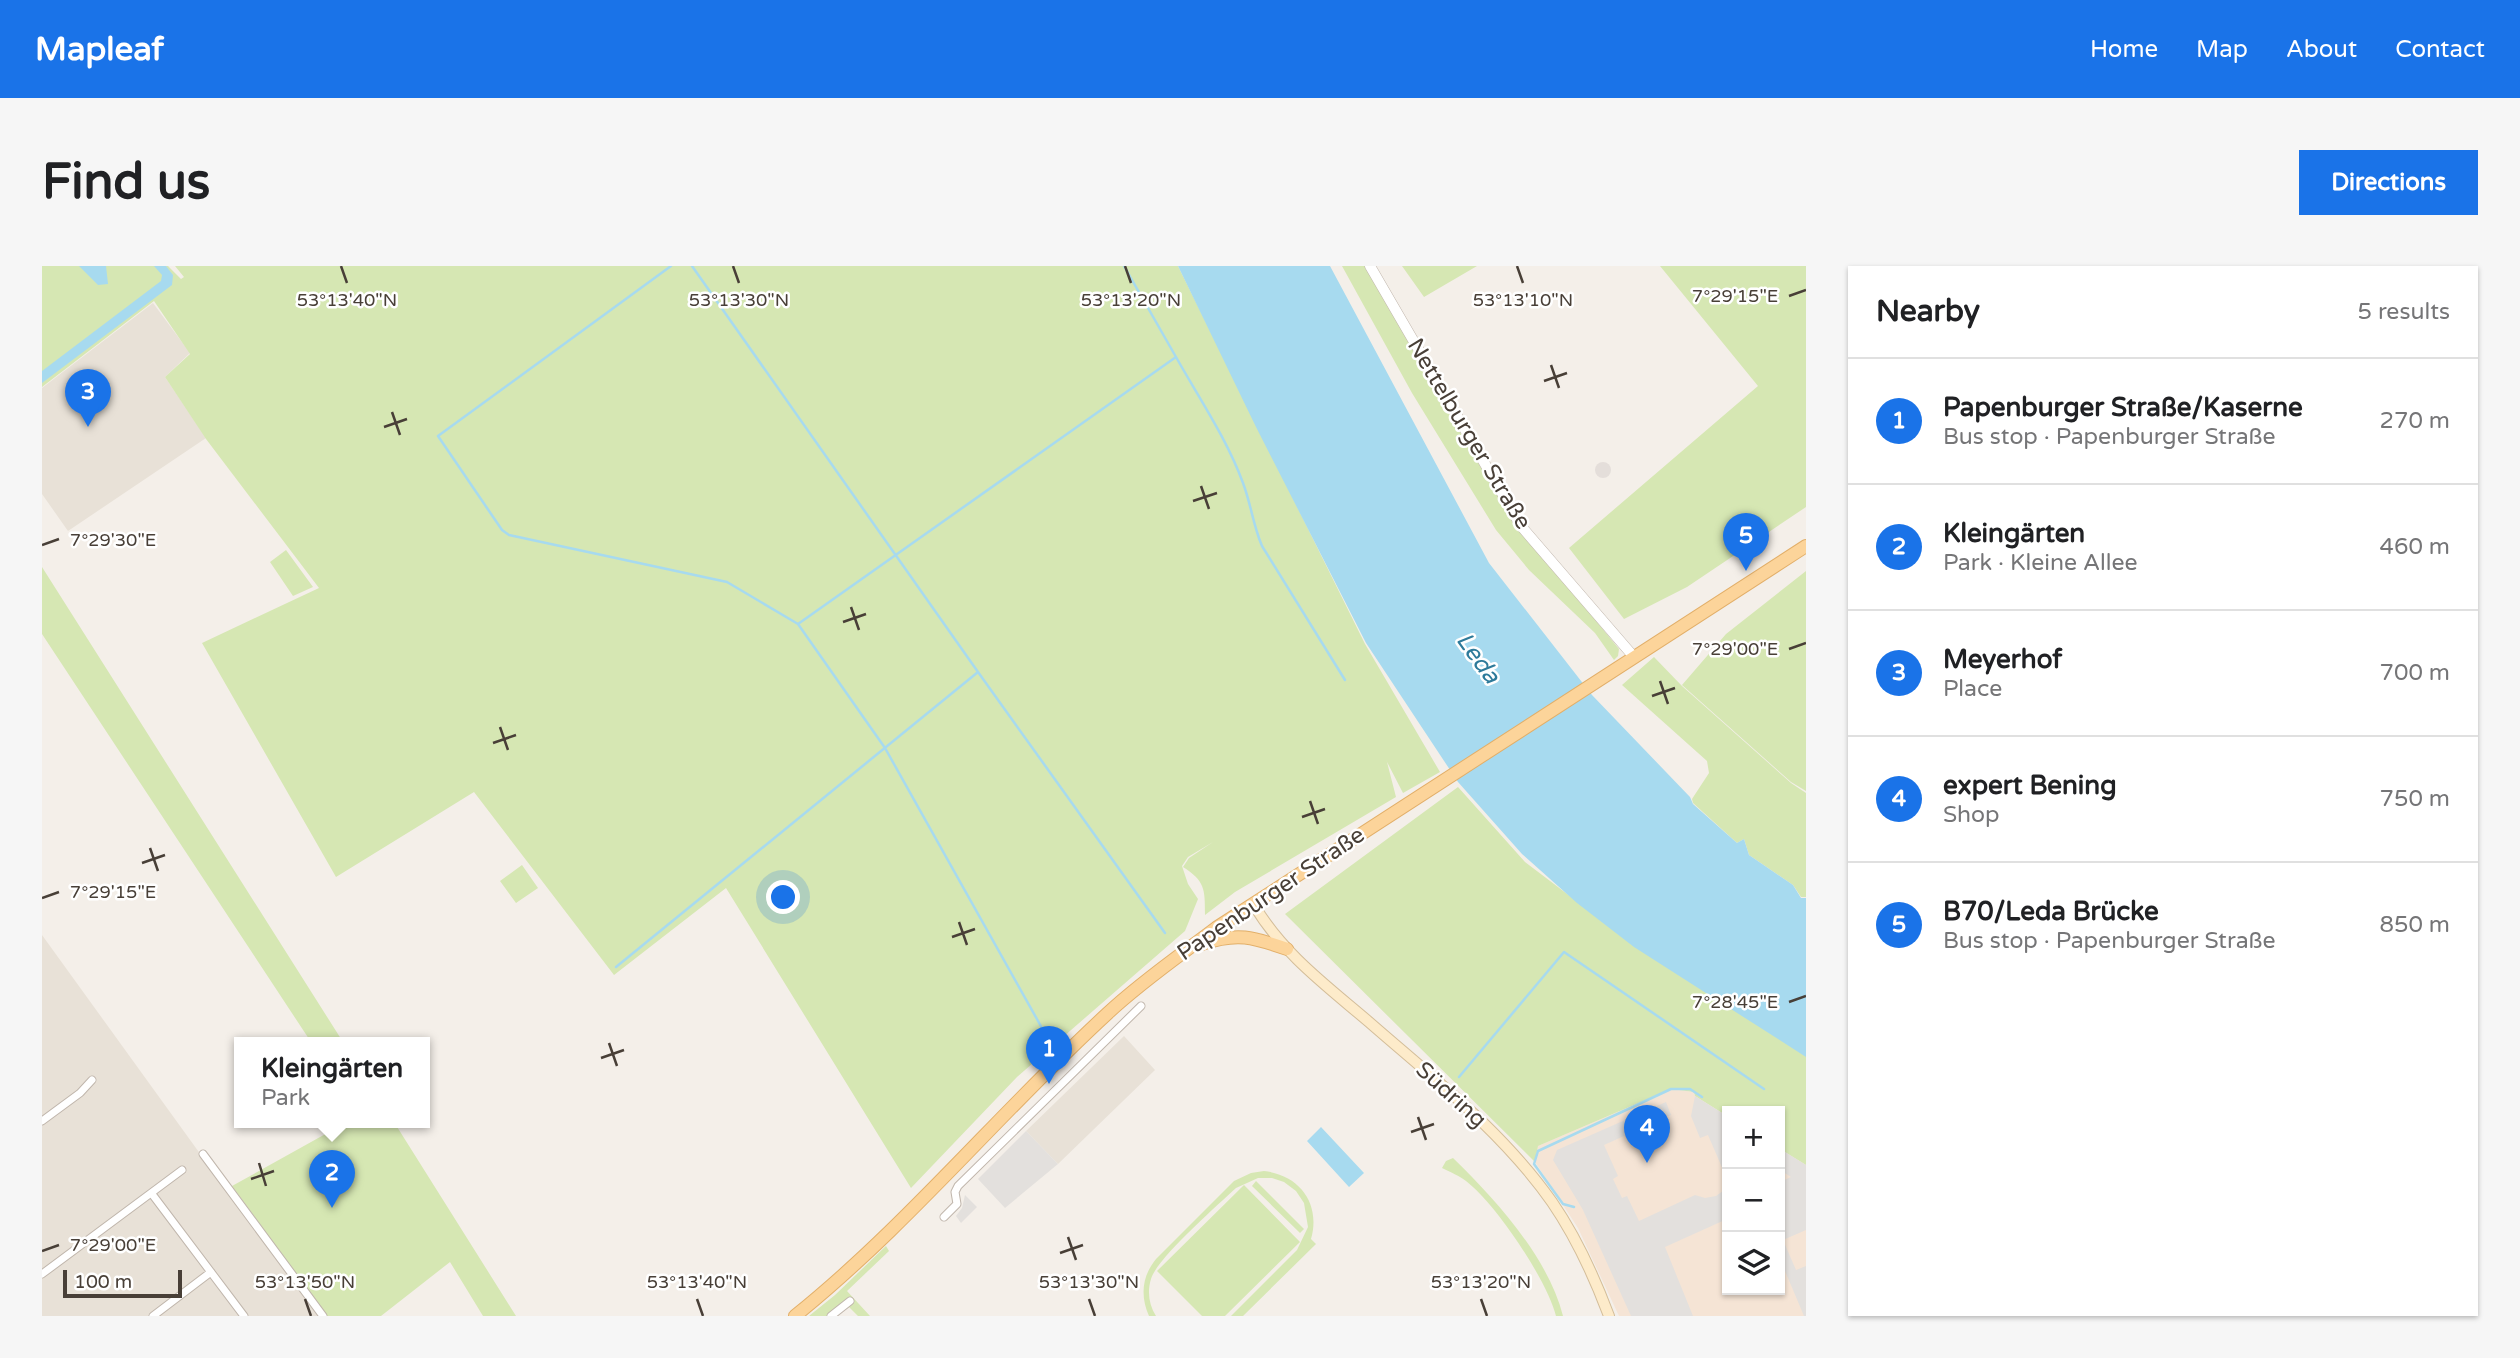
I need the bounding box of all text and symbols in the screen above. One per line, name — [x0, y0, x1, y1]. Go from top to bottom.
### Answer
text: Mapleaf — [35, 30, 164, 69]
text: Home — [2090, 35, 2158, 64]
text: Map — [2196, 35, 2248, 64]
text: About — [2286, 35, 2357, 64]
text: Contact — [2395, 35, 2485, 64]
button: Directions — [2299, 150, 2478, 215]
text: Find us — [42, 153, 210, 212]
text: 7°29'15"E — [1692, 285, 1778, 307]
text: 53°13'40"N — [297, 289, 397, 311]
text: 53°13'30"N — [689, 289, 789, 311]
text: 53°13'20"N — [1081, 289, 1181, 311]
text: 53°13'10"N — [1473, 289, 1573, 311]
text: Nearby — [1876, 293, 1980, 330]
text: 5 results — [2357, 298, 2450, 326]
street label: Nettelburger Straße — [1401, 333, 1537, 535]
pin: 3 — [65, 369, 111, 427]
text: Papenburger Straße/Kaserne — [1943, 392, 2303, 423]
text: 1 — [1892, 407, 1906, 435]
text: 270 m — [2380, 407, 2450, 435]
text: Bus stop · Papenburger Straße — [1943, 423, 2276, 451]
pin: 5 — [1723, 513, 1769, 571]
text: Kleingärten — [1943, 518, 2085, 549]
text: 7°29'30"E — [70, 529, 156, 551]
text: 2 — [1892, 533, 1906, 561]
text: 460 m — [2380, 533, 2450, 561]
text: Park · Kleine Allee — [1943, 549, 2137, 577]
water label: Leda — [1450, 627, 1506, 690]
text: 7°29'00"E — [1692, 638, 1778, 660]
text: Meyerhof — [1943, 644, 2062, 675]
text: 3 — [1892, 659, 1906, 687]
text: 700 m — [2380, 659, 2450, 687]
text: Place — [1943, 675, 2002, 703]
text: expert Bening — [1943, 770, 2117, 801]
text: 4 — [1892, 785, 1906, 813]
text: 750 m — [2380, 785, 2450, 813]
text: Shop — [1943, 801, 2000, 829]
street label: Papenburger Straße — [1172, 821, 1370, 967]
your location — [766, 880, 800, 914]
text: 7°29'15"E — [70, 881, 156, 903]
text: B70/Leda Brücke — [1943, 896, 2159, 927]
text: 5 — [1892, 911, 1906, 939]
text: 850 m — [2380, 911, 2450, 939]
text: Bus stop · Papenburger Straße — [1943, 927, 2276, 955]
text: 7°28'45"E — [1692, 991, 1778, 1013]
pin: 1 — [1026, 1026, 1072, 1084]
popup — [234, 1037, 430, 1128]
text: Kleingärten — [261, 1053, 403, 1084]
street label: Südring — [1410, 1056, 1492, 1134]
text: Park — [261, 1084, 310, 1112]
pin: 4 — [1624, 1105, 1670, 1163]
map controls — [1722, 1106, 1785, 1295]
button: + — [1722, 1106, 1785, 1169]
pin: 2 — [309, 1150, 355, 1208]
button: − — [1722, 1169, 1785, 1232]
button: layers — [1722, 1232, 1785, 1295]
text: 7°29'00"E — [70, 1234, 156, 1256]
scale bar — [63, 1267, 182, 1299]
text: 100 m — [74, 1271, 132, 1293]
text: 53°13'50"N — [255, 1271, 355, 1293]
text: 53°13'40"N — [647, 1271, 747, 1293]
text: 53°13'30"N — [1039, 1271, 1139, 1293]
text: 53°13'20"N — [1431, 1271, 1531, 1293]

